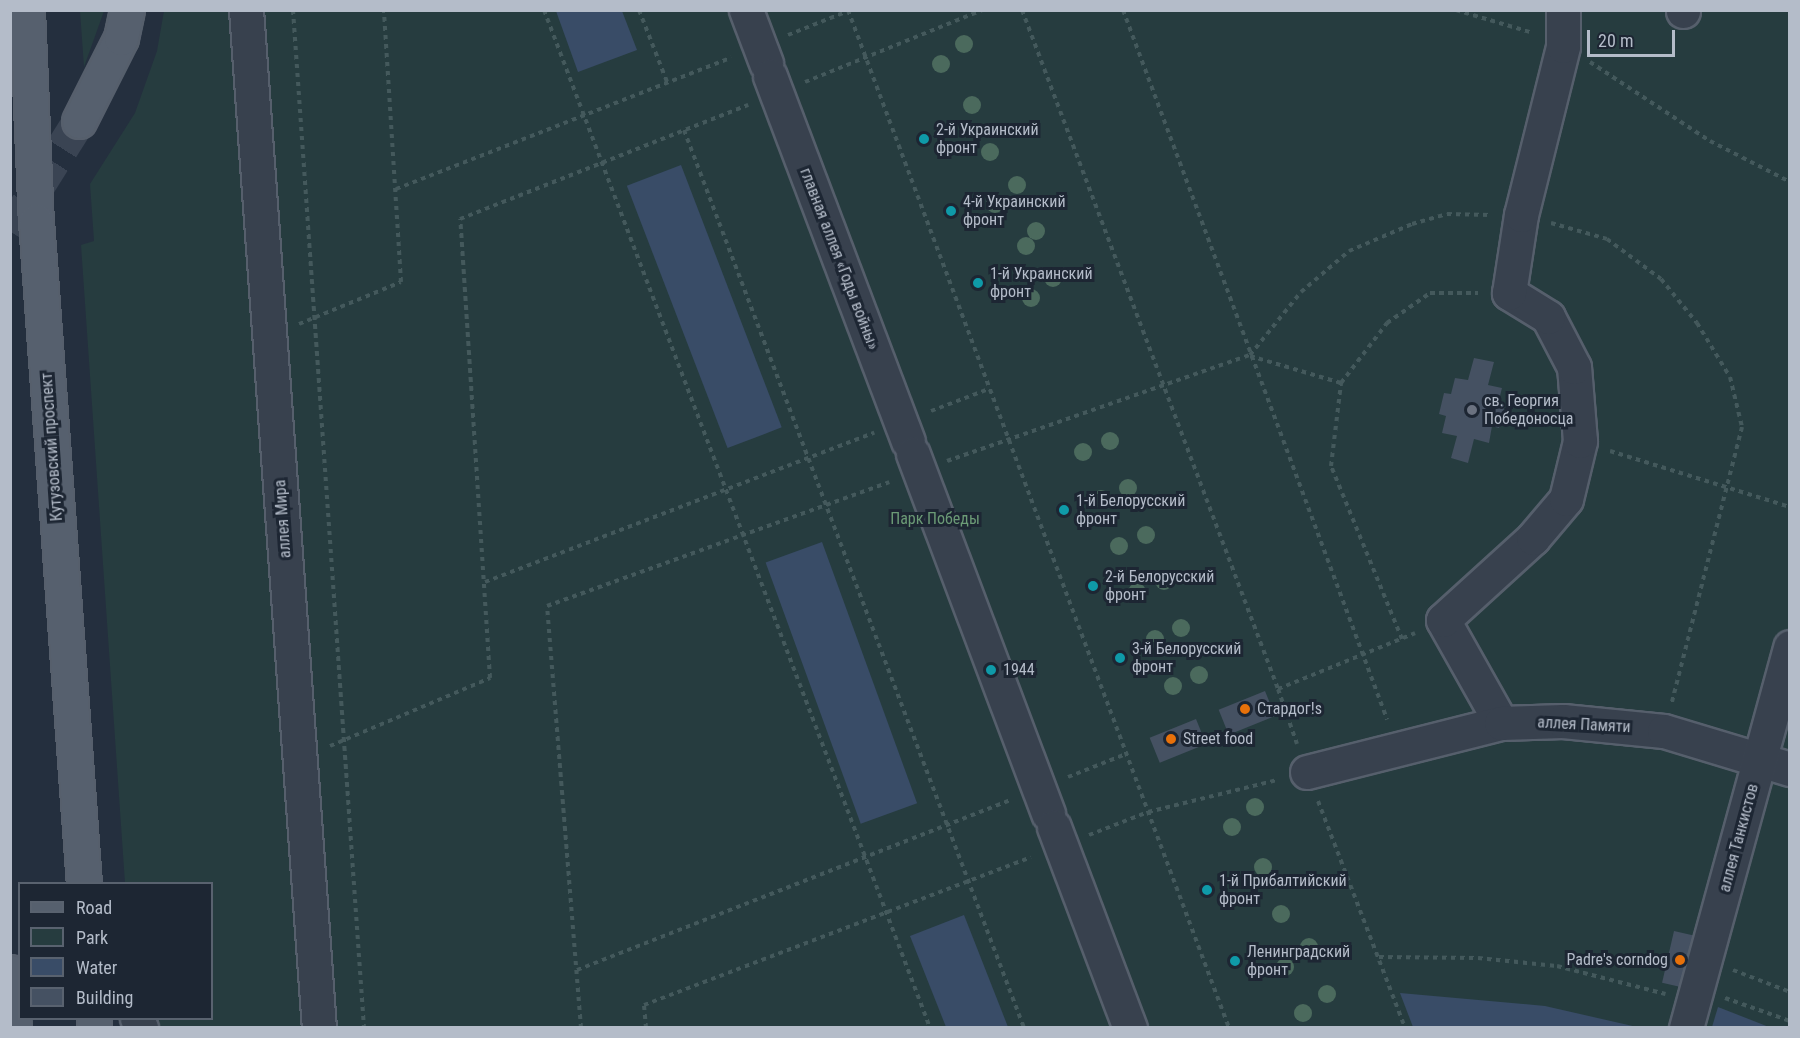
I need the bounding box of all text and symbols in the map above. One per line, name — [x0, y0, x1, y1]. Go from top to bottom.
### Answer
scale bar — [1590, 18, 1678, 56]
text: 20 m — [1598, 30, 1633, 51]
place label: 2-й Украинский фронт — [936, 120, 1039, 158]
marker: 2-й Украинский фронт — [917, 132, 931, 146]
street label: главная аллея «Годы войны» — [795, 165, 883, 353]
place label: 4-й Украинский фронт — [963, 192, 1066, 230]
marker: 4-й Украинский фронт — [944, 204, 958, 218]
place label: 1-й Украинский фронт — [990, 264, 1093, 302]
marker: 1-й Украинский фронт — [971, 276, 985, 290]
street label: Кутузовский проспект — [37, 372, 67, 522]
place label: св. Георгия Победоносца — [1484, 391, 1573, 429]
marker: св. Георгия Победоносца — [1465, 403, 1479, 417]
street label: аллея Мира — [271, 479, 295, 559]
place label: 1-й Белорусский фронт — [1076, 491, 1185, 529]
marker: 1-й Белорусский фронт — [1057, 503, 1071, 517]
park label: Парк Победы — [890, 509, 980, 529]
place label: 2-й Белорусский фронт — [1105, 567, 1214, 605]
marker: 2-й Белорусский фронт — [1086, 579, 1100, 593]
place label: 3-й Белорусский фронт — [1132, 639, 1241, 677]
marker: 3-й Белорусский фронт — [1113, 651, 1127, 665]
place label: 1944 — [1003, 660, 1035, 680]
marker: 1944 — [984, 663, 998, 677]
place label: Стардог!s — [1257, 699, 1322, 719]
marker: Стардог!s — [1238, 702, 1252, 716]
street label: аллея Памяти — [1537, 713, 1631, 737]
place label: Street food — [1183, 729, 1253, 749]
marker: Street food — [1164, 732, 1178, 746]
street label: аллея Танкистов — [1715, 781, 1763, 895]
place label: 1-й Прибалтийский фронт — [1219, 871, 1347, 909]
legend — [18, 882, 213, 1020]
marker: 1-й Прибалтийский фронт — [1200, 883, 1214, 897]
text: Road — [76, 897, 112, 918]
text: Park — [76, 927, 108, 948]
place label: Ленинградский фронт — [1247, 942, 1350, 980]
place label: Padre's corndog — [1566, 950, 1668, 970]
marker: Padre's corndog — [1673, 953, 1687, 967]
marker: Ленинградский фронт — [1228, 954, 1242, 968]
text: Water — [76, 957, 117, 978]
text: Building — [76, 987, 133, 1008]

